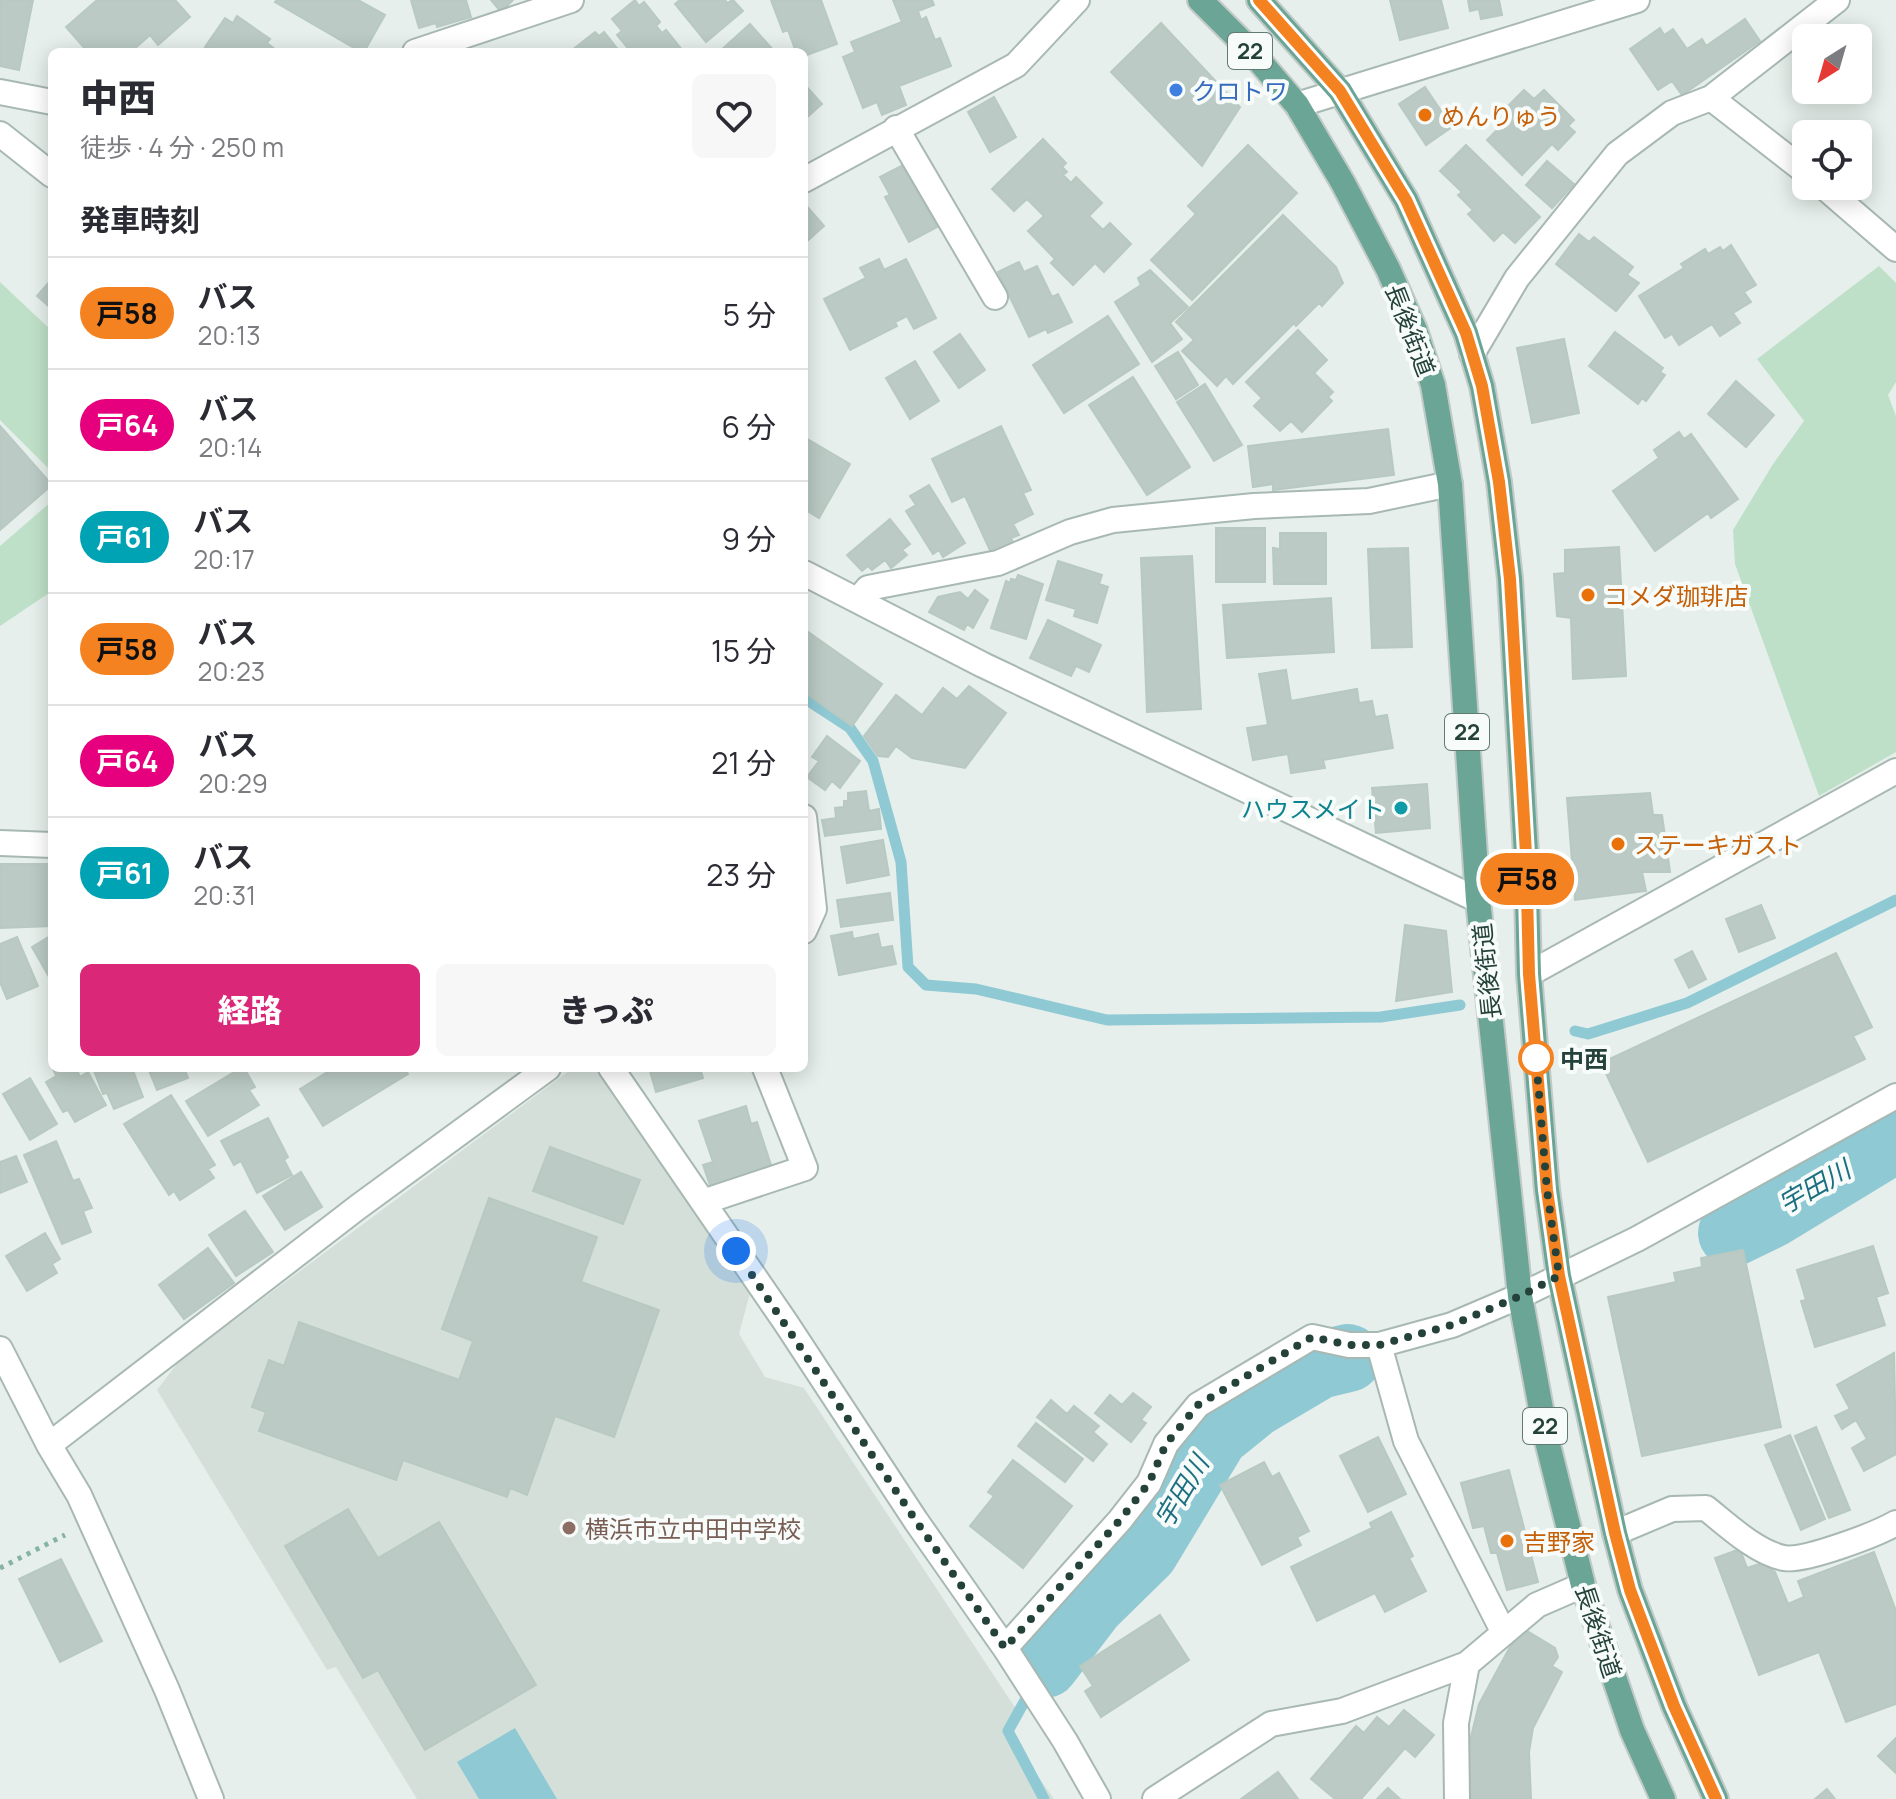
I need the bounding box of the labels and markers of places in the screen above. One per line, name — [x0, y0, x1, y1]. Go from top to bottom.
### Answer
place label: クロトワ — [1192, 74, 1288, 107]
marker: クロトワ — [1167, 81, 1185, 99]
place label: めんりゅう — [1441, 99, 1561, 132]
marker: めんりゅう — [1416, 106, 1434, 124]
place label: コメダ珈琲店 — [1604, 579, 1748, 612]
marker: コメダ珈琲店 — [1579, 586, 1597, 604]
place label: ハウスメイト — [1241, 792, 1385, 825]
marker: ハウスメイト — [1392, 799, 1410, 817]
place label: ステーキガスト — [1634, 828, 1802, 861]
marker: ステーキガスト — [1609, 835, 1627, 853]
marker: 中西 — [1519, 1041, 1553, 1075]
place label: 中西 — [1560, 1042, 1608, 1075]
place label: 横浜市立中田中学校 — [585, 1512, 801, 1545]
marker: 横浜市立中田中学校 — [560, 1519, 578, 1537]
place label: 吉野家 — [1523, 1525, 1595, 1558]
marker: 吉野家 — [1498, 1532, 1516, 1550]

